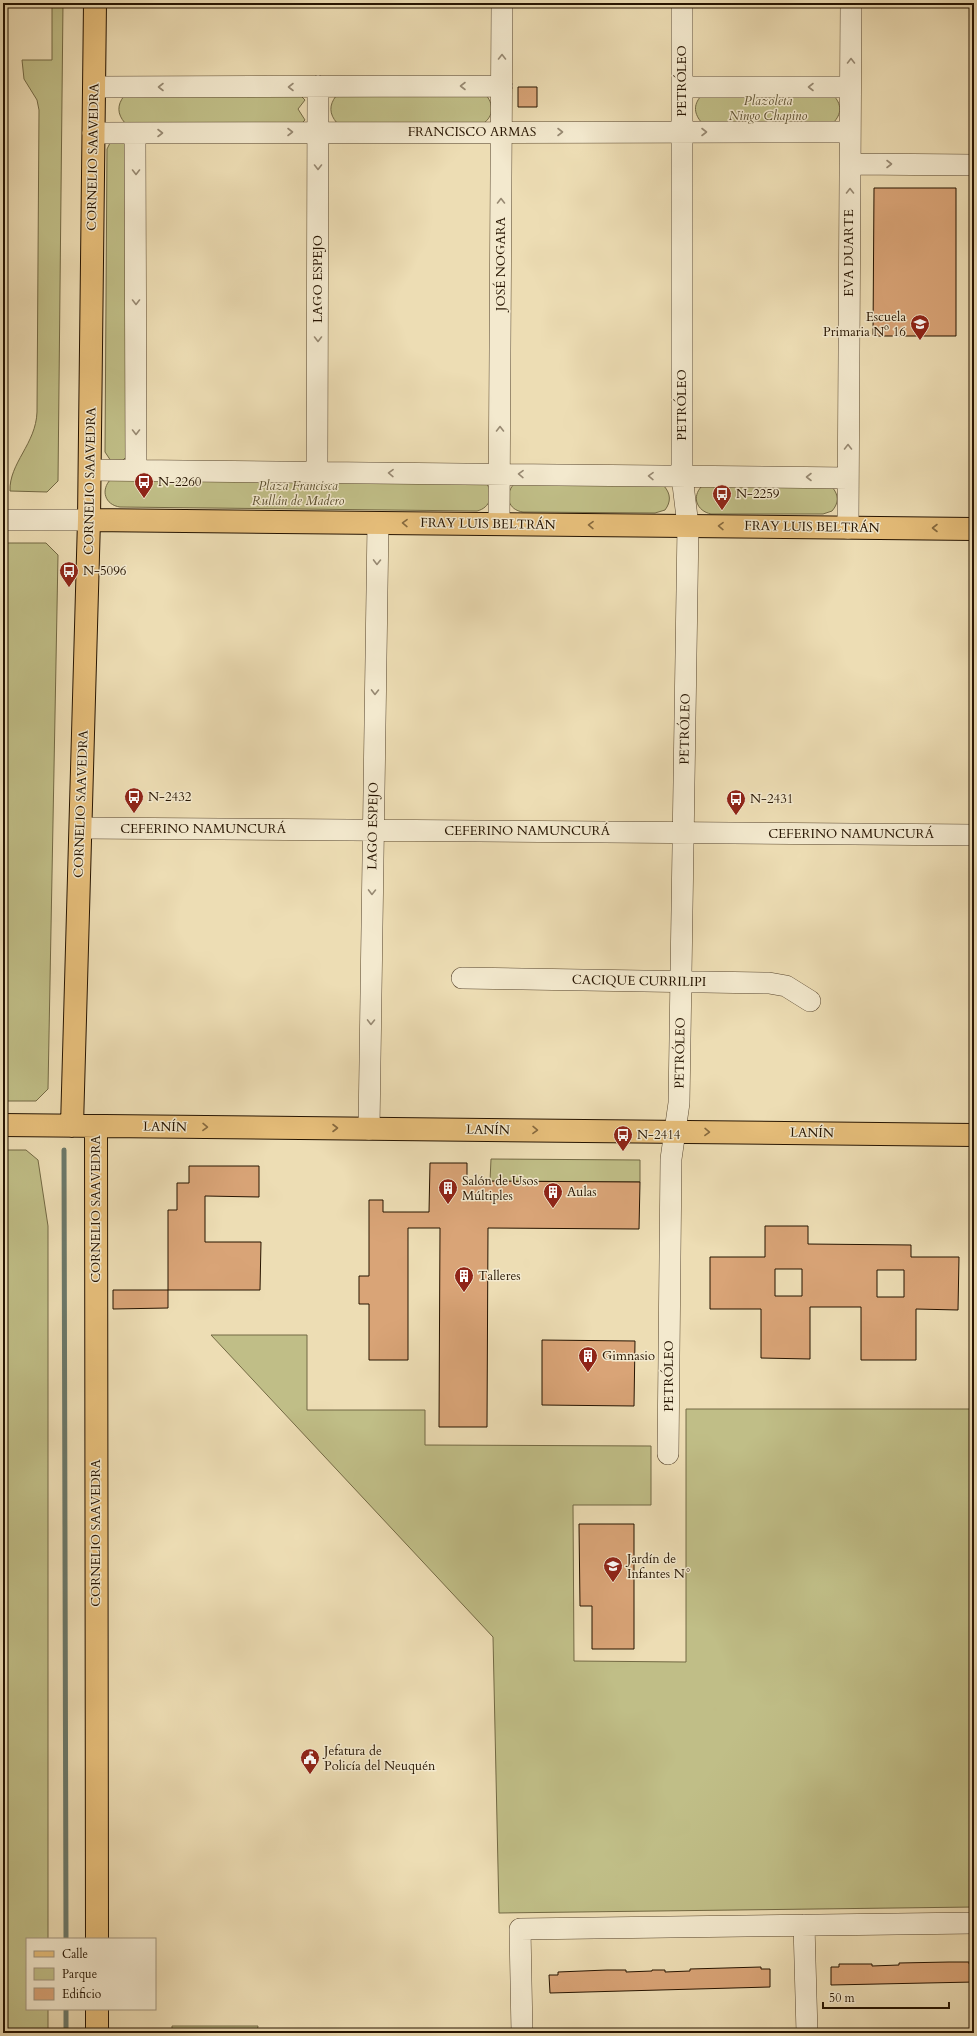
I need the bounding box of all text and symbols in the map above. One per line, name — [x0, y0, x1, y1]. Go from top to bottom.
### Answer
street label: PETRÓLEO — [673, 45, 691, 117]
one-way arrow — [498, 54, 506, 60]
one-way arrow — [846, 58, 855, 64]
street label: CORNELIO SAAVEDRA — [83, 82, 103, 231]
one-way arrow — [460, 82, 466, 90]
one-way arrow — [158, 83, 164, 91]
one-way arrow — [288, 83, 294, 91]
one-way arrow — [808, 83, 814, 91]
park label: Plazoleta Ningo Chapino — [729, 92, 807, 125]
street label: FRANCISCO ARMAS — [408, 123, 536, 141]
one-way arrow — [287, 128, 293, 136]
one-way arrow — [557, 128, 563, 136]
one-way arrow — [701, 128, 707, 136]
one-way arrow — [157, 129, 163, 137]
one-way arrow — [886, 160, 892, 169]
one-way arrow — [314, 164, 322, 170]
one-way arrow — [132, 169, 140, 175]
one-way arrow — [846, 188, 854, 194]
one-way arrow — [497, 198, 505, 204]
street label: EVA DUARTE — [840, 209, 858, 297]
street label: JOSÉ NOGARA — [492, 216, 510, 313]
street label: LAGO ESPEJO — [309, 235, 327, 323]
one-way arrow — [132, 299, 140, 305]
place label: Escuela Primaria Nº 16 — [823, 308, 906, 341]
school or university icon: Escuela Primaria Nº 16 — [909, 313, 931, 341]
one-way arrow — [314, 336, 322, 342]
street label: PETRÓLEO — [673, 369, 691, 441]
street label: CORNELIO SAAVEDRA — [80, 406, 100, 555]
one-way arrow — [496, 426, 504, 432]
one-way arrow — [132, 429, 140, 435]
one-way arrow — [844, 444, 852, 450]
one-way arrow — [388, 469, 394, 477]
one-way arrow — [518, 470, 524, 478]
bus stop icon: N-2260 — [133, 471, 155, 499]
one-way arrow — [648, 472, 654, 480]
place label: N-2260 — [158, 473, 202, 491]
one-way arrow — [806, 473, 812, 481]
park label: Plaza Francisca Rullán de Madero — [252, 477, 344, 510]
bus stop icon: N-2259 — [711, 483, 733, 511]
place label: N-2259 — [736, 485, 780, 503]
street label: FRAY LUIS BELTRÁN — [420, 514, 556, 534]
street label: FRAY LUIS BELTRÁN — [744, 517, 880, 537]
one-way arrow — [402, 519, 408, 527]
one-way arrow — [588, 521, 594, 529]
one-way arrow — [718, 522, 724, 530]
one-way arrow — [932, 524, 938, 532]
one-way arrow — [373, 559, 381, 565]
bus stop icon: N-5096 — [58, 560, 80, 588]
place label: N-5096 — [83, 562, 127, 580]
one-way arrow — [371, 689, 379, 695]
street label: PETRÓLEO — [675, 693, 695, 765]
street label: CORNELIO SAAVEDRA — [69, 729, 93, 878]
street label: LAGO ESPEJO — [363, 782, 383, 870]
bus stop icon: N-2432 — [123, 786, 145, 814]
place label: N-2432 — [148, 788, 192, 806]
bus stop icon: N-2431 — [725, 788, 747, 816]
place label: N-2431 — [750, 790, 794, 808]
street label: CEFERINO NAMUNCURÁ — [120, 820, 287, 838]
street label: CEFERINO NAMUNCURÁ — [444, 822, 611, 840]
street label: CEFERINO NAMUNCURÁ — [768, 825, 935, 843]
one-way arrow — [368, 889, 376, 895]
street label: CACIQUE CURRILIPI — [572, 971, 706, 991]
street label: PETRÓLEO — [670, 1017, 690, 1089]
one-way arrow — [366, 1019, 375, 1025]
street label: LANÍN — [143, 1118, 187, 1136]
street label: LANÍN — [466, 1121, 510, 1139]
one-way arrow — [202, 1123, 208, 1131]
one-way arrow — [332, 1124, 338, 1132]
bus stop icon: N-2414 — [612, 1124, 634, 1152]
street label: LANÍN — [790, 1124, 834, 1142]
one-way arrow — [532, 1126, 538, 1134]
place label: N-2414 — [637, 1126, 681, 1144]
one-way arrow — [704, 1128, 710, 1136]
street label: CORNELIO SAAVEDRA — [87, 1134, 105, 1283]
place label: Salón de Usos Múltiples — [462, 1172, 538, 1205]
building icon: Salón de Usos Múltiples — [437, 1177, 459, 1205]
building icon: Aulas — [542, 1181, 564, 1209]
place label: Aulas — [567, 1183, 597, 1201]
building icon: Talleres — [453, 1265, 475, 1293]
place label: Talleres — [478, 1267, 521, 1285]
street label: PETRÓLEO — [660, 1340, 678, 1412]
building icon: Gimnasio — [577, 1345, 599, 1373]
place label: Gimnasio — [602, 1347, 655, 1365]
street label: CORNELIO SAAVEDRA — [87, 1458, 105, 1607]
place label: Jardín de Infantes N° — [625, 1550, 691, 1583]
school or university icon: Jardín de Infantes N° — [602, 1555, 624, 1583]
place label: Jefatura de Policía del Neuquén — [322, 1742, 436, 1775]
public building icon: Jefatura de Policía del Neuquén — [299, 1747, 321, 1775]
legend — [26, 1938, 156, 2010]
text: Calle — [62, 1946, 88, 1962]
text: Parque — [62, 1966, 97, 1982]
scale bar — [823, 1984, 949, 2010]
text: Edificio — [62, 1986, 102, 2002]
text: 50 m — [829, 1990, 856, 2006]

